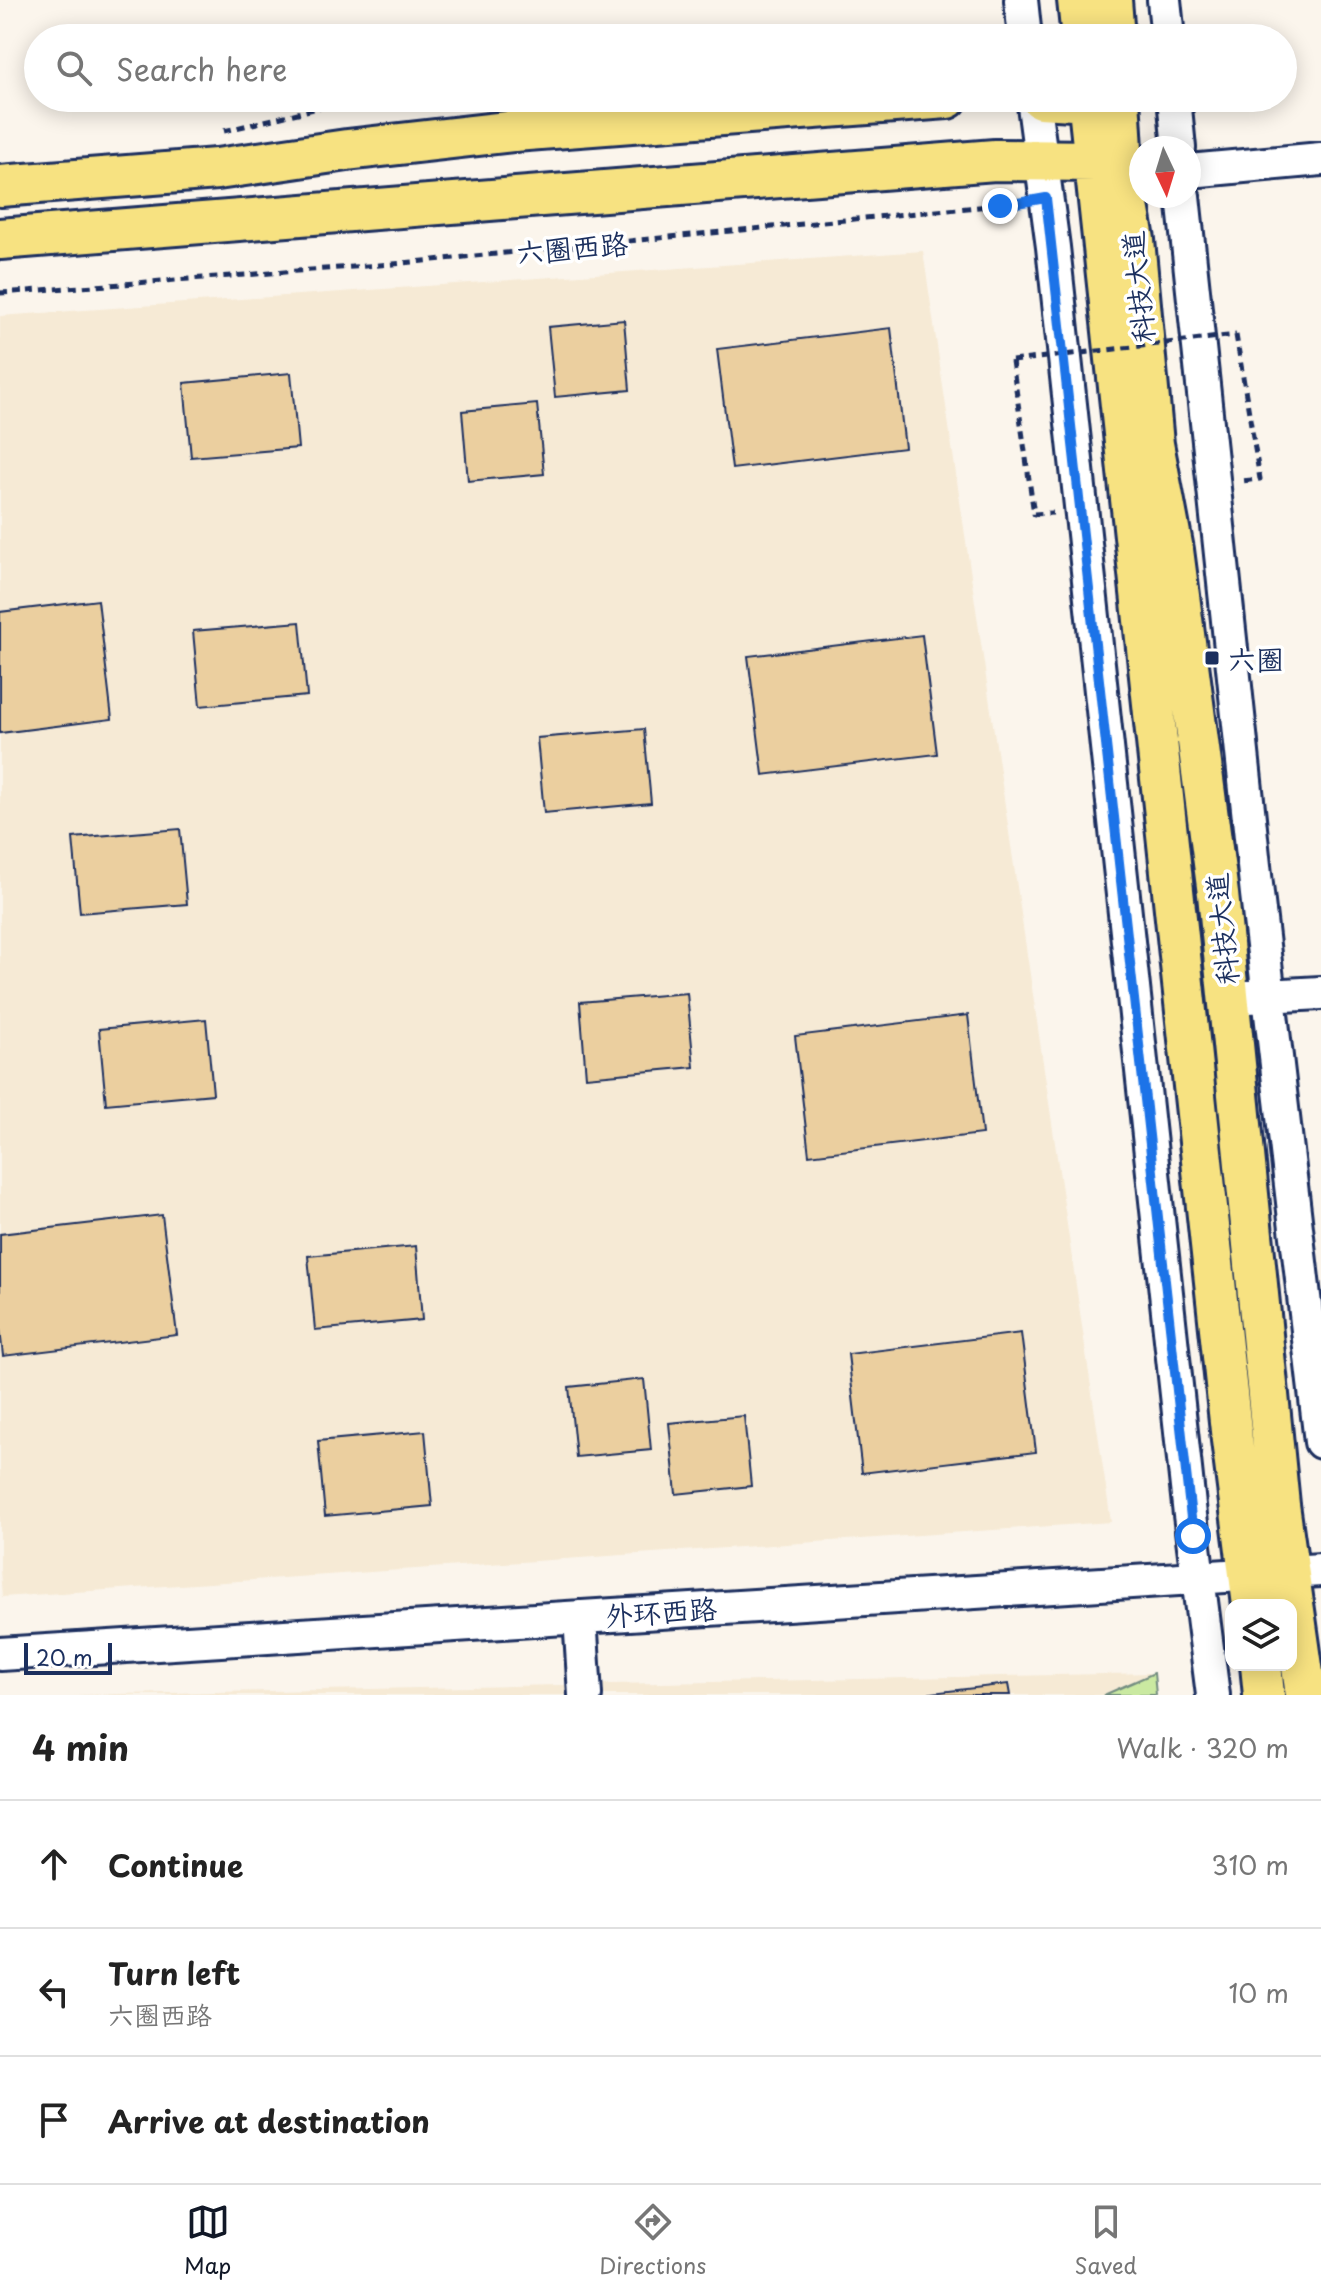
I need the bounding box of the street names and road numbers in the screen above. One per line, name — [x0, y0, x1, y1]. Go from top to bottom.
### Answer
street label: 六圈西路 — [514, 221, 630, 273]
street label: 科技大道 — [1110, 229, 1164, 345]
street label: 科技大道 — [1194, 871, 1248, 987]
street label: 外环西路 — [604, 1586, 718, 1636]

